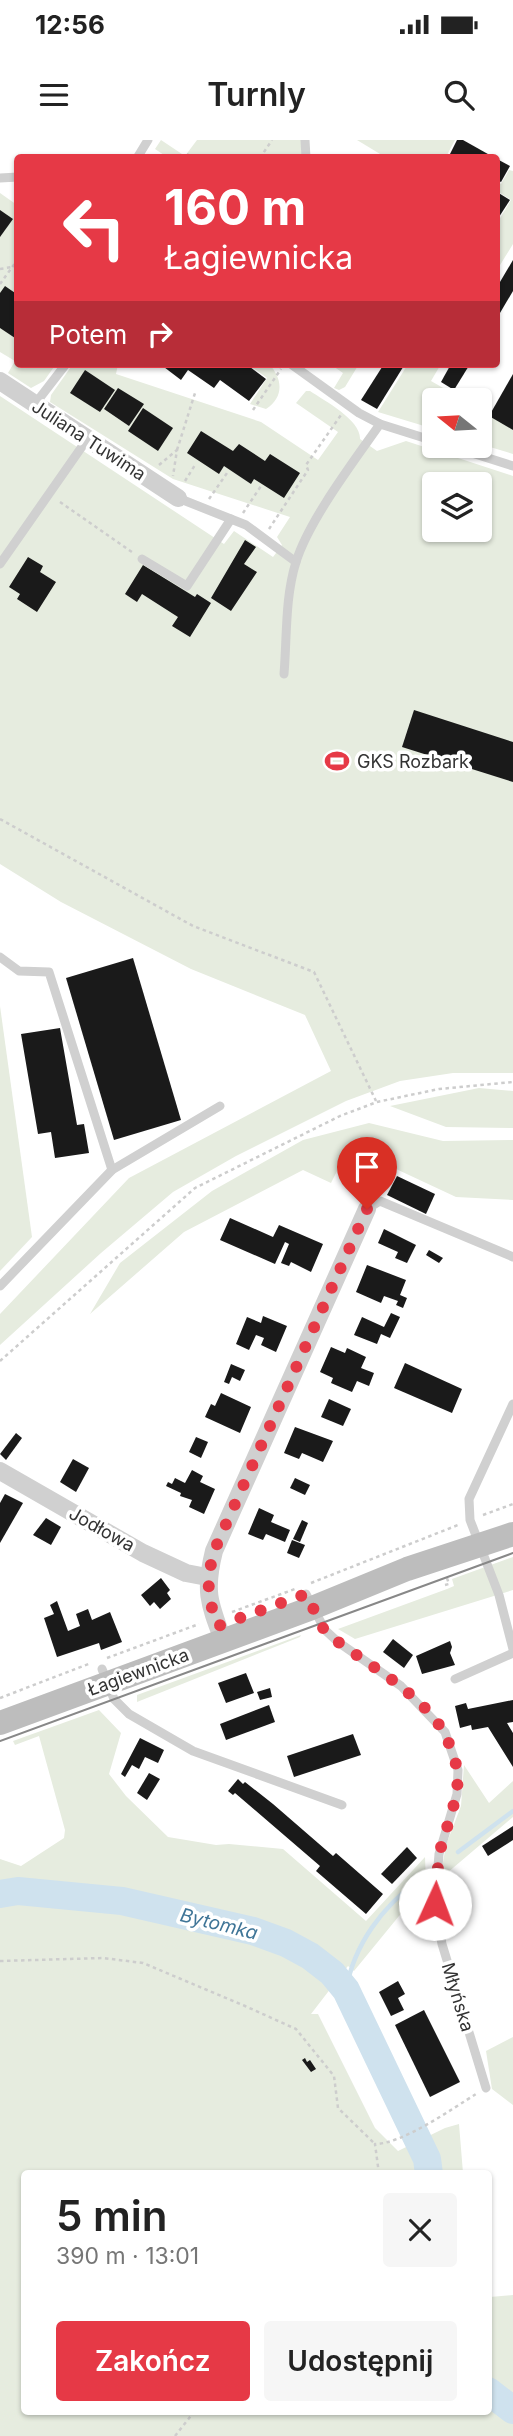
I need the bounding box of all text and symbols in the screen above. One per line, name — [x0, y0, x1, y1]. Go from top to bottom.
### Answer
text: 12:56 — [35, 9, 105, 40]
text: Turnly — [207, 75, 306, 114]
icon: menu — [35, 76, 73, 114]
icon: search — [440, 76, 478, 114]
text: 160 m — [164, 178, 306, 237]
icon: left — [49, 182, 140, 273]
text: Łagiewnicka — [164, 238, 353, 277]
icon: right — [141, 315, 179, 353]
text: Potem — [49, 319, 127, 350]
north arrow — [422, 388, 492, 458]
map controls — [422, 388, 492, 542]
street label: Juliana Tuwima — [28, 395, 150, 485]
button: layers — [422, 472, 492, 542]
sports icon: GKS Rozbark — [323, 747, 351, 775]
place label: GKS Rozbark — [357, 751, 469, 772]
pin — [337, 1137, 397, 1209]
icon: arrive — [348, 1148, 386, 1186]
street label: Jodłowa — [66, 1502, 138, 1556]
street label: Łagiewnicka — [84, 1644, 192, 1700]
position arrow — [398, 1867, 472, 1941]
water label: Bytomka — [178, 1903, 261, 1945]
street label: Młyńska — [438, 1960, 478, 2034]
text: 5 min — [56, 2190, 168, 2241]
button: close — [383, 2193, 457, 2267]
text: 390 m · 13:01 — [56, 2242, 199, 2270]
button: Zakończ — [56, 2321, 250, 2401]
button: Udostępnij — [264, 2321, 457, 2401]

